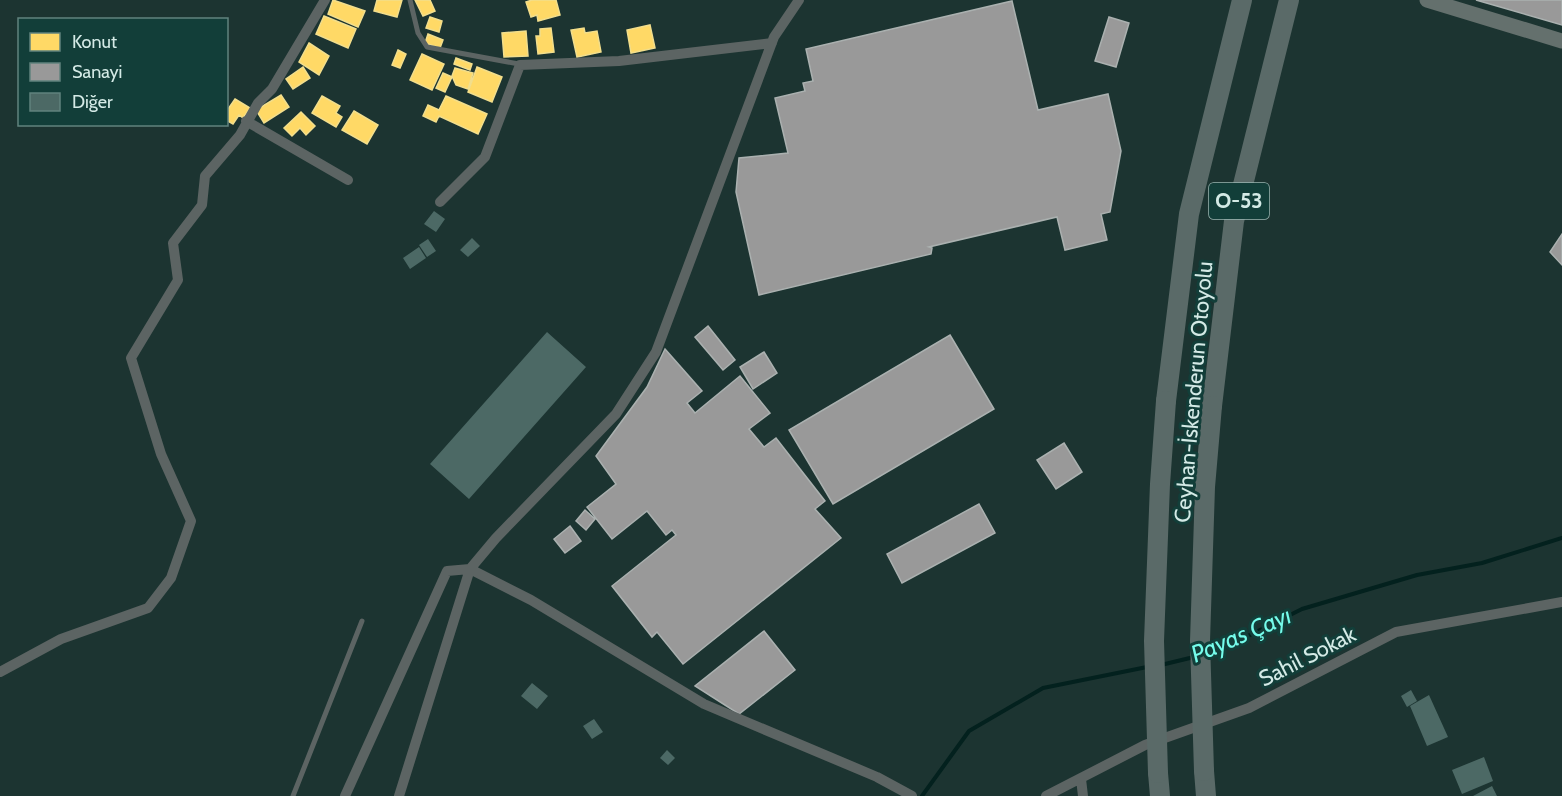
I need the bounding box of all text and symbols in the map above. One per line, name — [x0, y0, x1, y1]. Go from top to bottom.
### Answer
legend — [18, 18, 228, 126]
text: Konut — [72, 31, 117, 53]
text: Sanayi — [72, 61, 122, 83]
text: Diğer — [72, 91, 113, 113]
road number: O-53 — [1209, 183, 1269, 219]
street label: Ceyhan-İskenderun Otoyolu — [1169, 260, 1218, 524]
water label: Payas Çayı — [1186, 600, 1295, 669]
street label: Sahil Sokak — [1254, 620, 1360, 692]

